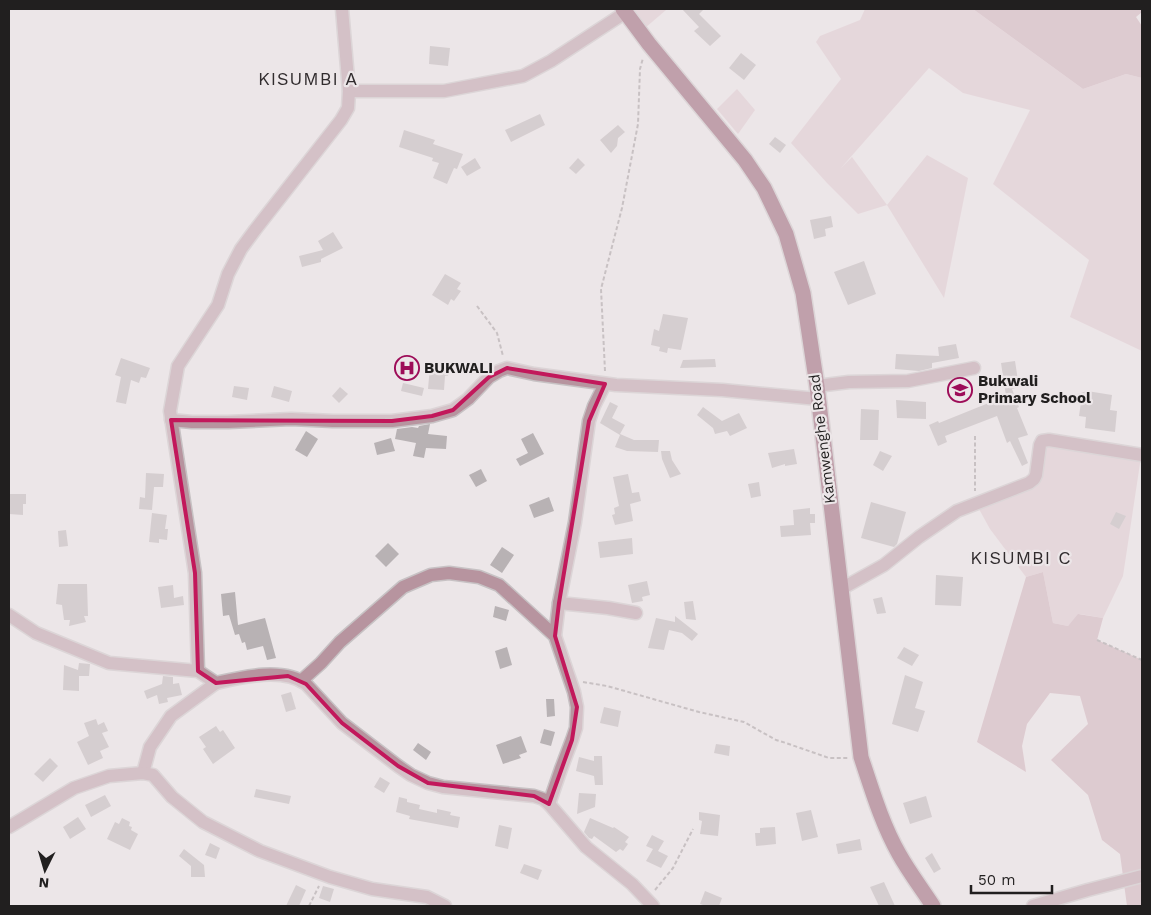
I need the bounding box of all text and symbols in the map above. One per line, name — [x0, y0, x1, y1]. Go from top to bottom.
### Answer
district label: KISUMBI A — [258, 68, 358, 89]
hospital icon: BUKWALI — [394, 355, 420, 381]
place label: BUKWALI — [424, 359, 493, 377]
place label: Bukwali Primary School — [978, 372, 1091, 407]
street label: Kamwenghe Road — [805, 373, 839, 505]
school or university icon: Bukwali Primary School — [947, 377, 973, 403]
district label: KISUMBI C — [970, 547, 1072, 568]
north arrow — [20, 845, 70, 895]
scale bar — [971, 862, 1052, 894]
text: 50 m — [978, 871, 1015, 889]
text: N — [38, 875, 50, 891]

